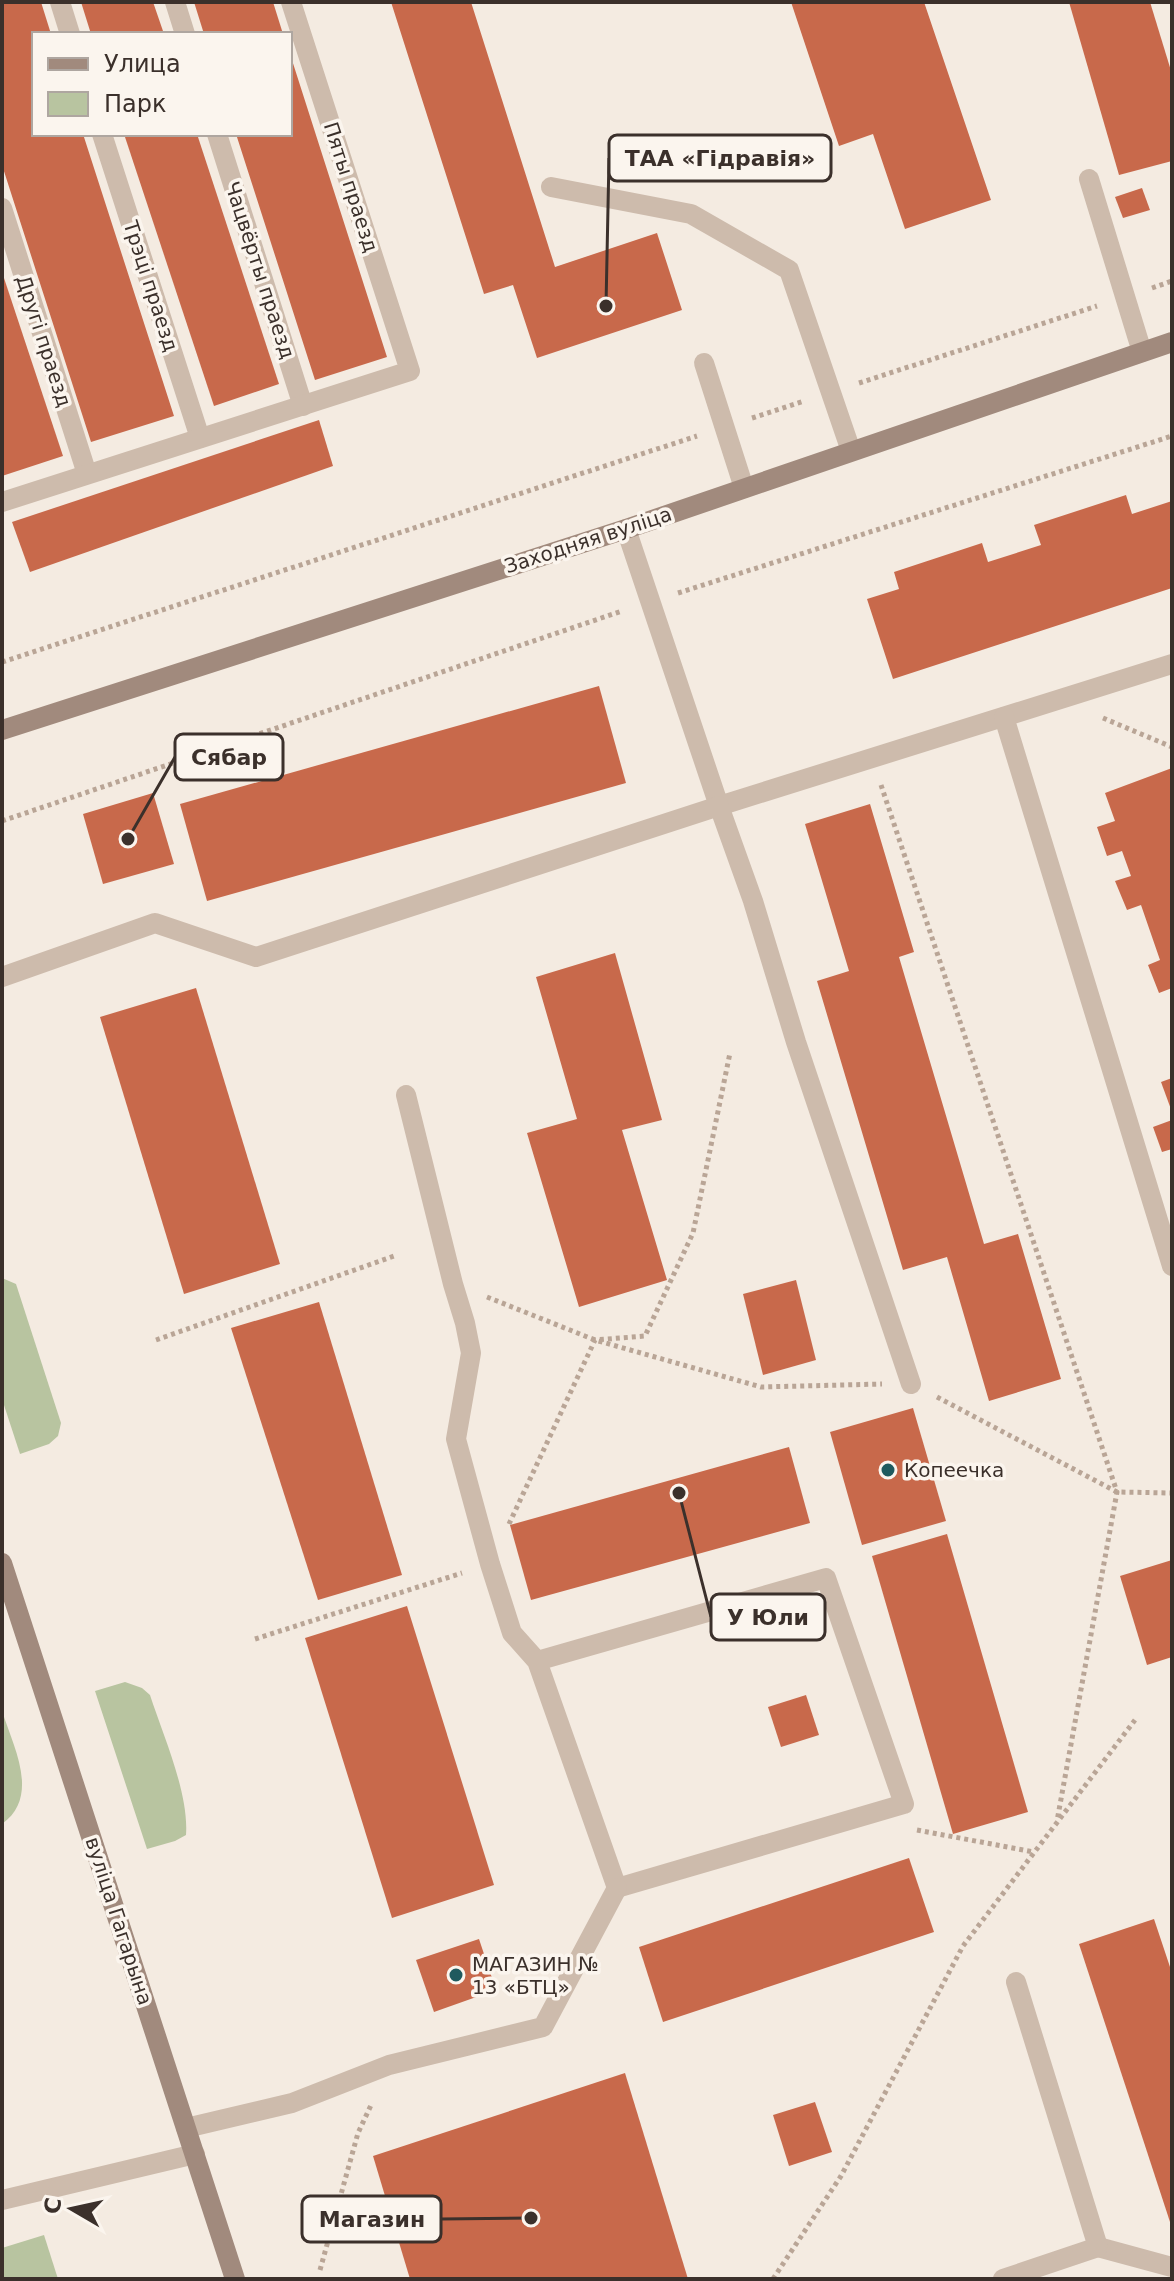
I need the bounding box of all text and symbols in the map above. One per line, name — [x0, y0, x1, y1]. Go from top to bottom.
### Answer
legend — [32, 32, 292, 136]
text: Улица — [104, 50, 181, 78]
text: Парк — [104, 90, 166, 118]
street label: Пяты праезд — [319, 119, 383, 255]
callout: ТАА «Гідравія» — [609, 135, 831, 181]
text: ТАА «Гідравія» — [625, 146, 815, 171]
street label: Чацвёрты праезд — [220, 178, 300, 362]
street label: Трэці праезд — [118, 217, 183, 354]
street label: Другі праезд — [11, 272, 77, 410]
street label: Заходняя вуліца — [501, 502, 675, 578]
callout: Сябар — [175, 734, 283, 780]
text: Сябар — [191, 745, 267, 770]
place label: Копеечка — [904, 1458, 1004, 1482]
marker: Копеечка — [879, 1461, 897, 1479]
callout: У Юли — [711, 1594, 825, 1640]
text: У Юли — [727, 1605, 809, 1630]
street label: вуліца Гагарына — [81, 1834, 157, 2008]
place label: МАГАЗИН № 13 «БТЦ» — [472, 1952, 599, 1999]
marker: МАГАЗИН № 13 «БТЦ» — [447, 1966, 465, 1984]
north arrow — [32, 2169, 112, 2249]
text: С — [39, 2196, 66, 2216]
callout: Магазин — [302, 2196, 441, 2242]
text: Магазин — [319, 2207, 425, 2232]

